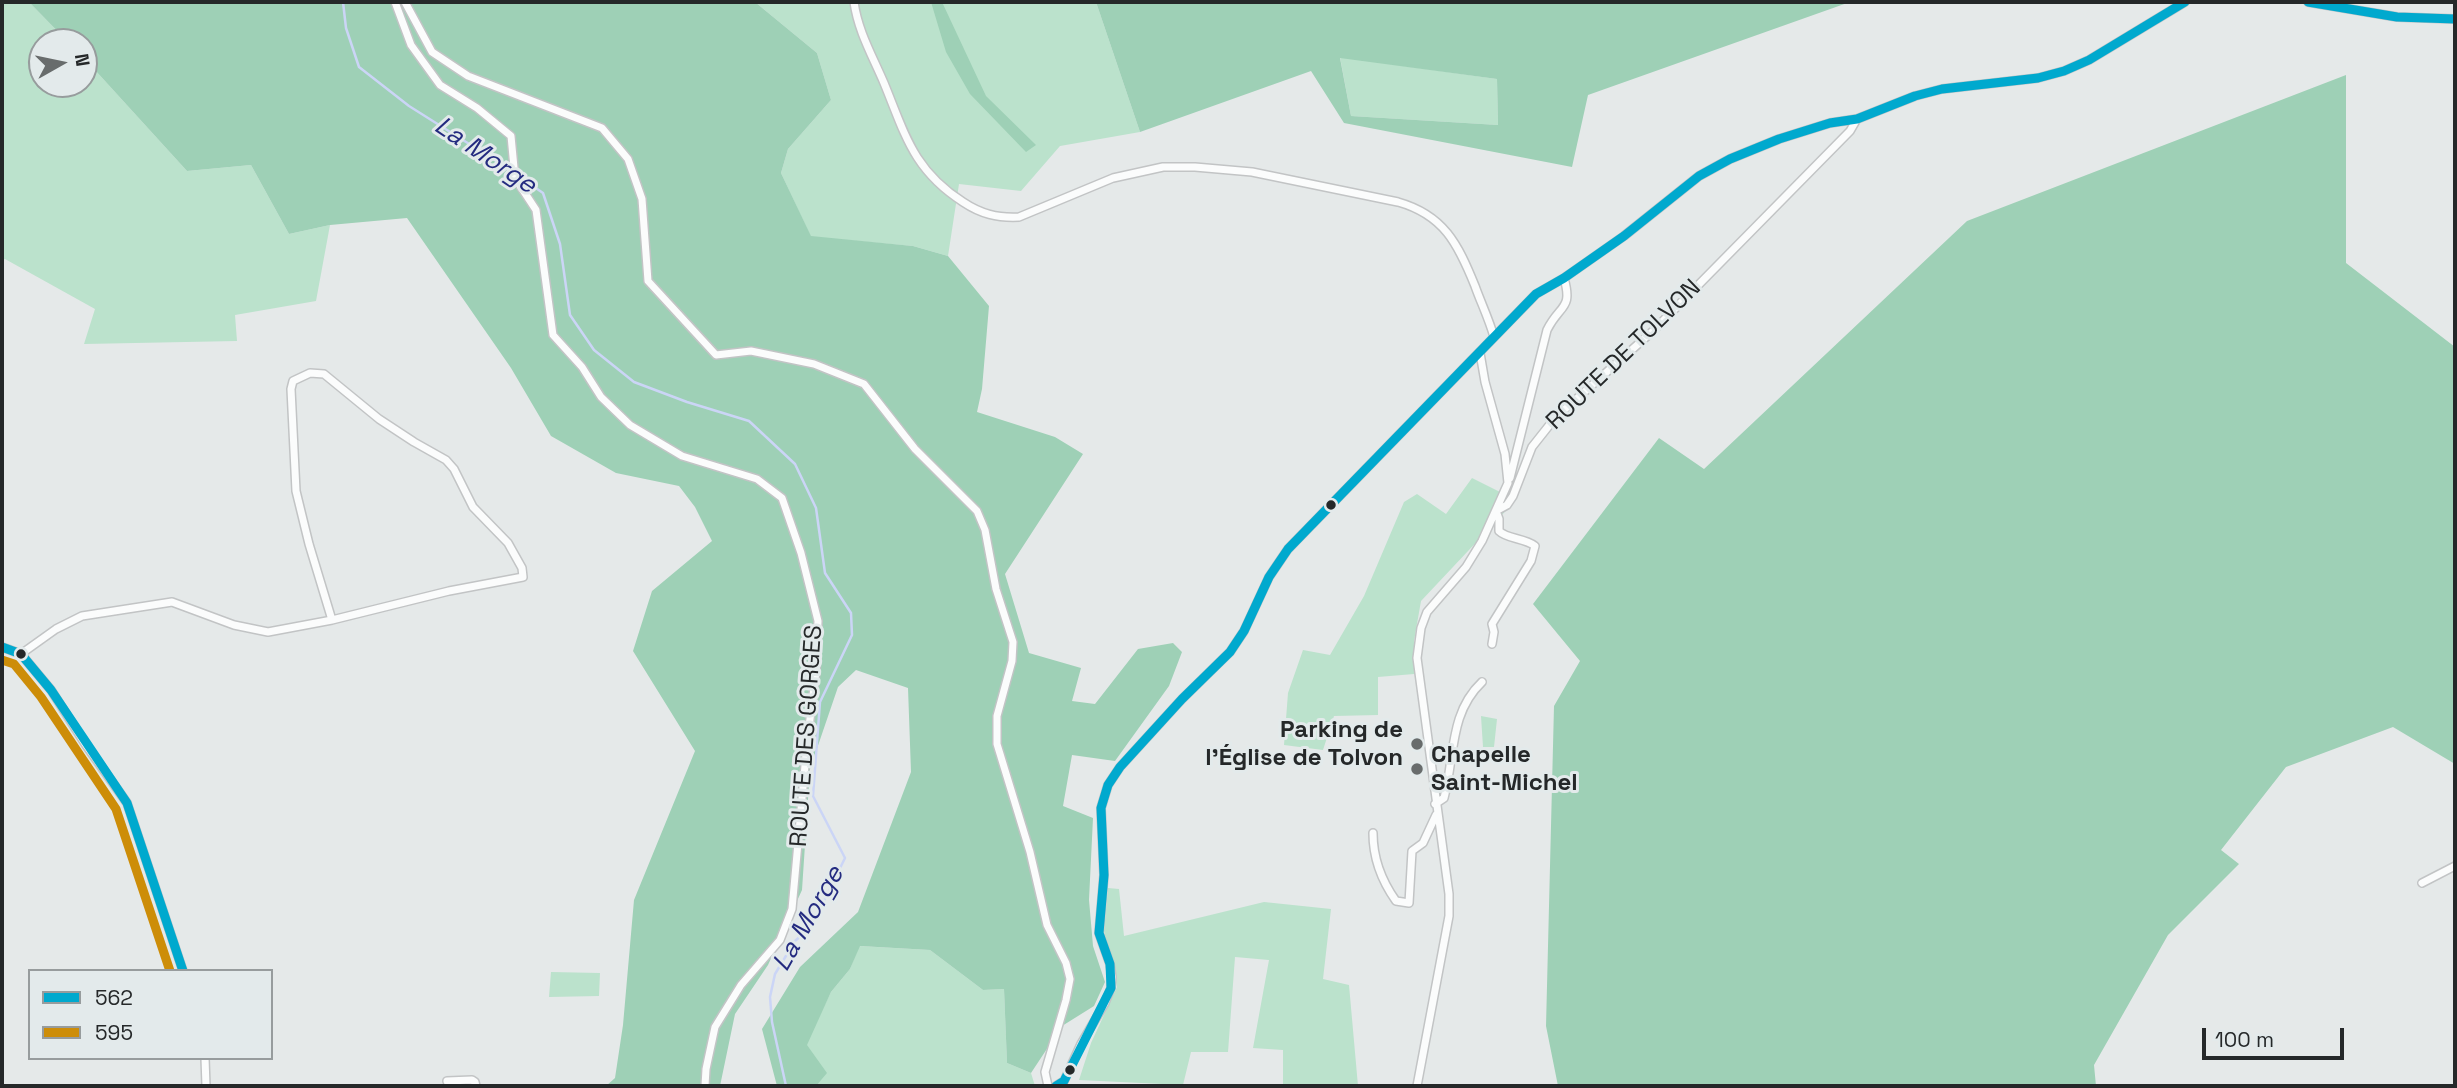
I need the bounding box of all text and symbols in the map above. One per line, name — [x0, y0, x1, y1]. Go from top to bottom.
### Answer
north arrow — [28, 28, 98, 98]
text: N — [69, 52, 96, 68]
water label: La Morge — [428, 111, 542, 201]
street label: ROUTE DE TOLVON — [1541, 274, 1707, 436]
unlabelled marker — [1324, 498, 1338, 512]
street label: ROUTE DES GORGES — [785, 624, 829, 848]
unlabelled marker — [14, 647, 28, 661]
place label: Parking de l'Église de Tolvon — [1205, 716, 1403, 772]
marker: Parking de l'Église de Tolvon — [1409, 736, 1425, 752]
place label: Chapelle Saint-Michel — [1431, 741, 1578, 797]
marker: Chapelle Saint-Michel — [1409, 761, 1425, 777]
water label: La Morge — [767, 861, 851, 977]
legend — [28, 969, 273, 1060]
text: 562 — [95, 984, 133, 1011]
scale bar — [2205, 1014, 2347, 1058]
text: 595 — [95, 1019, 133, 1046]
text: 100 m — [2215, 1026, 2274, 1053]
unlabelled marker — [1063, 1063, 1077, 1077]

